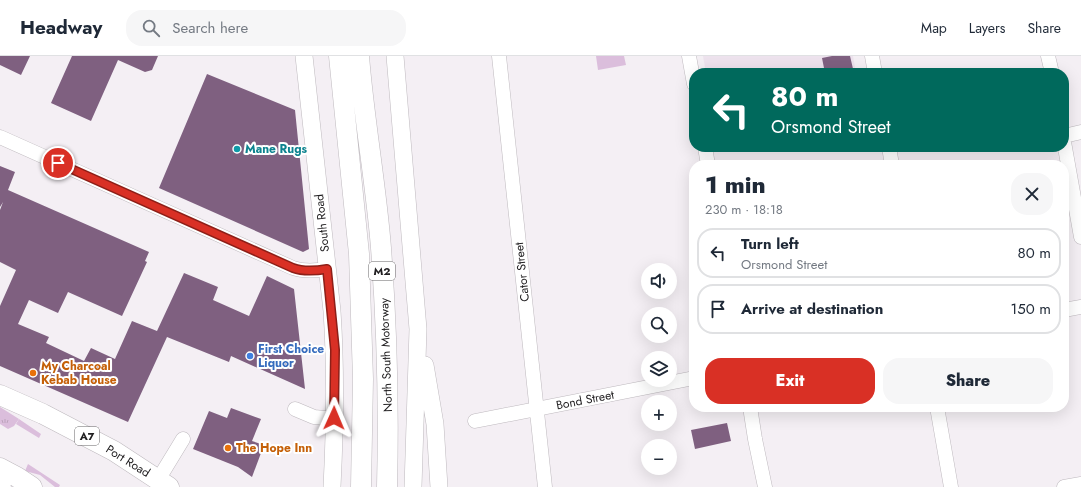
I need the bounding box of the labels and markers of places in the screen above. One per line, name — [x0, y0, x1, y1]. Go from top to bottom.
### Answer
place label: Mane Rugs — [245, 140, 308, 158]
marker: Mane Rugs — [232, 144, 242, 154]
pin — [41, 146, 75, 180]
place label: First Choice Liquor — [258, 340, 324, 372]
marker: First Choice Liquor — [245, 351, 255, 361]
place label: My Charcoal Kebab House — [41, 357, 117, 389]
marker: My Charcoal Kebab House — [28, 368, 38, 378]
place label: The Hope Inn — [236, 439, 312, 457]
marker: The Hope Inn — [223, 443, 233, 453]

